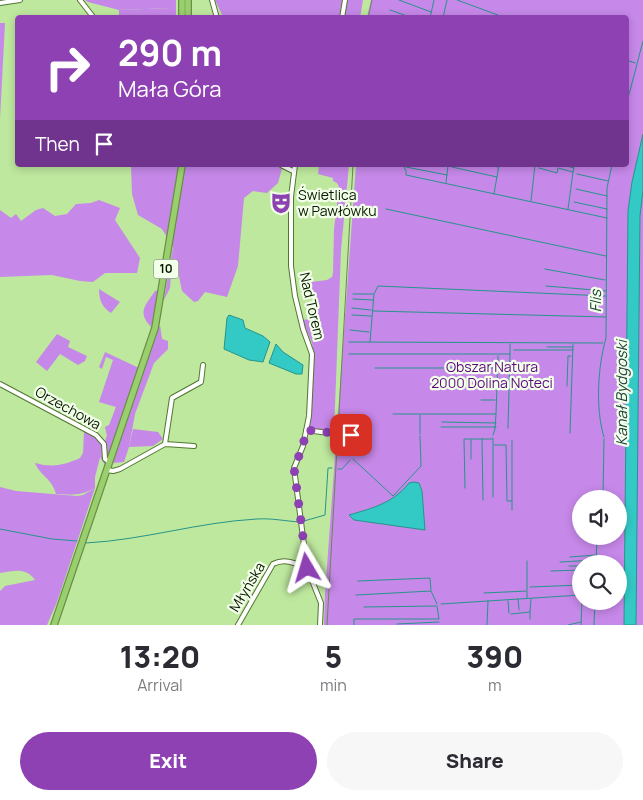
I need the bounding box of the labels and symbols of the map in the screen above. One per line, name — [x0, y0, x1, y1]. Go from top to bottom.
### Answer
place label: Świetlica w Pawłówku — [298, 185, 377, 220]
theatre icon: Świetlica w Pawłówku — [268, 190, 294, 216]
road number: 10 — [154, 260, 178, 278]
street label: Nad Torem — [296, 270, 330, 342]
water label: Flis — [585, 289, 606, 312]
water label: Kanał Bydgoski — [611, 338, 632, 446]
park label: Obszar Natura 2000 Dolina Noteci — [431, 357, 553, 392]
street label: Orzechowa — [32, 382, 105, 433]
pin — [330, 414, 372, 456]
position arrow — [280, 541, 332, 593]
street label: Młyńska — [224, 558, 269, 615]

